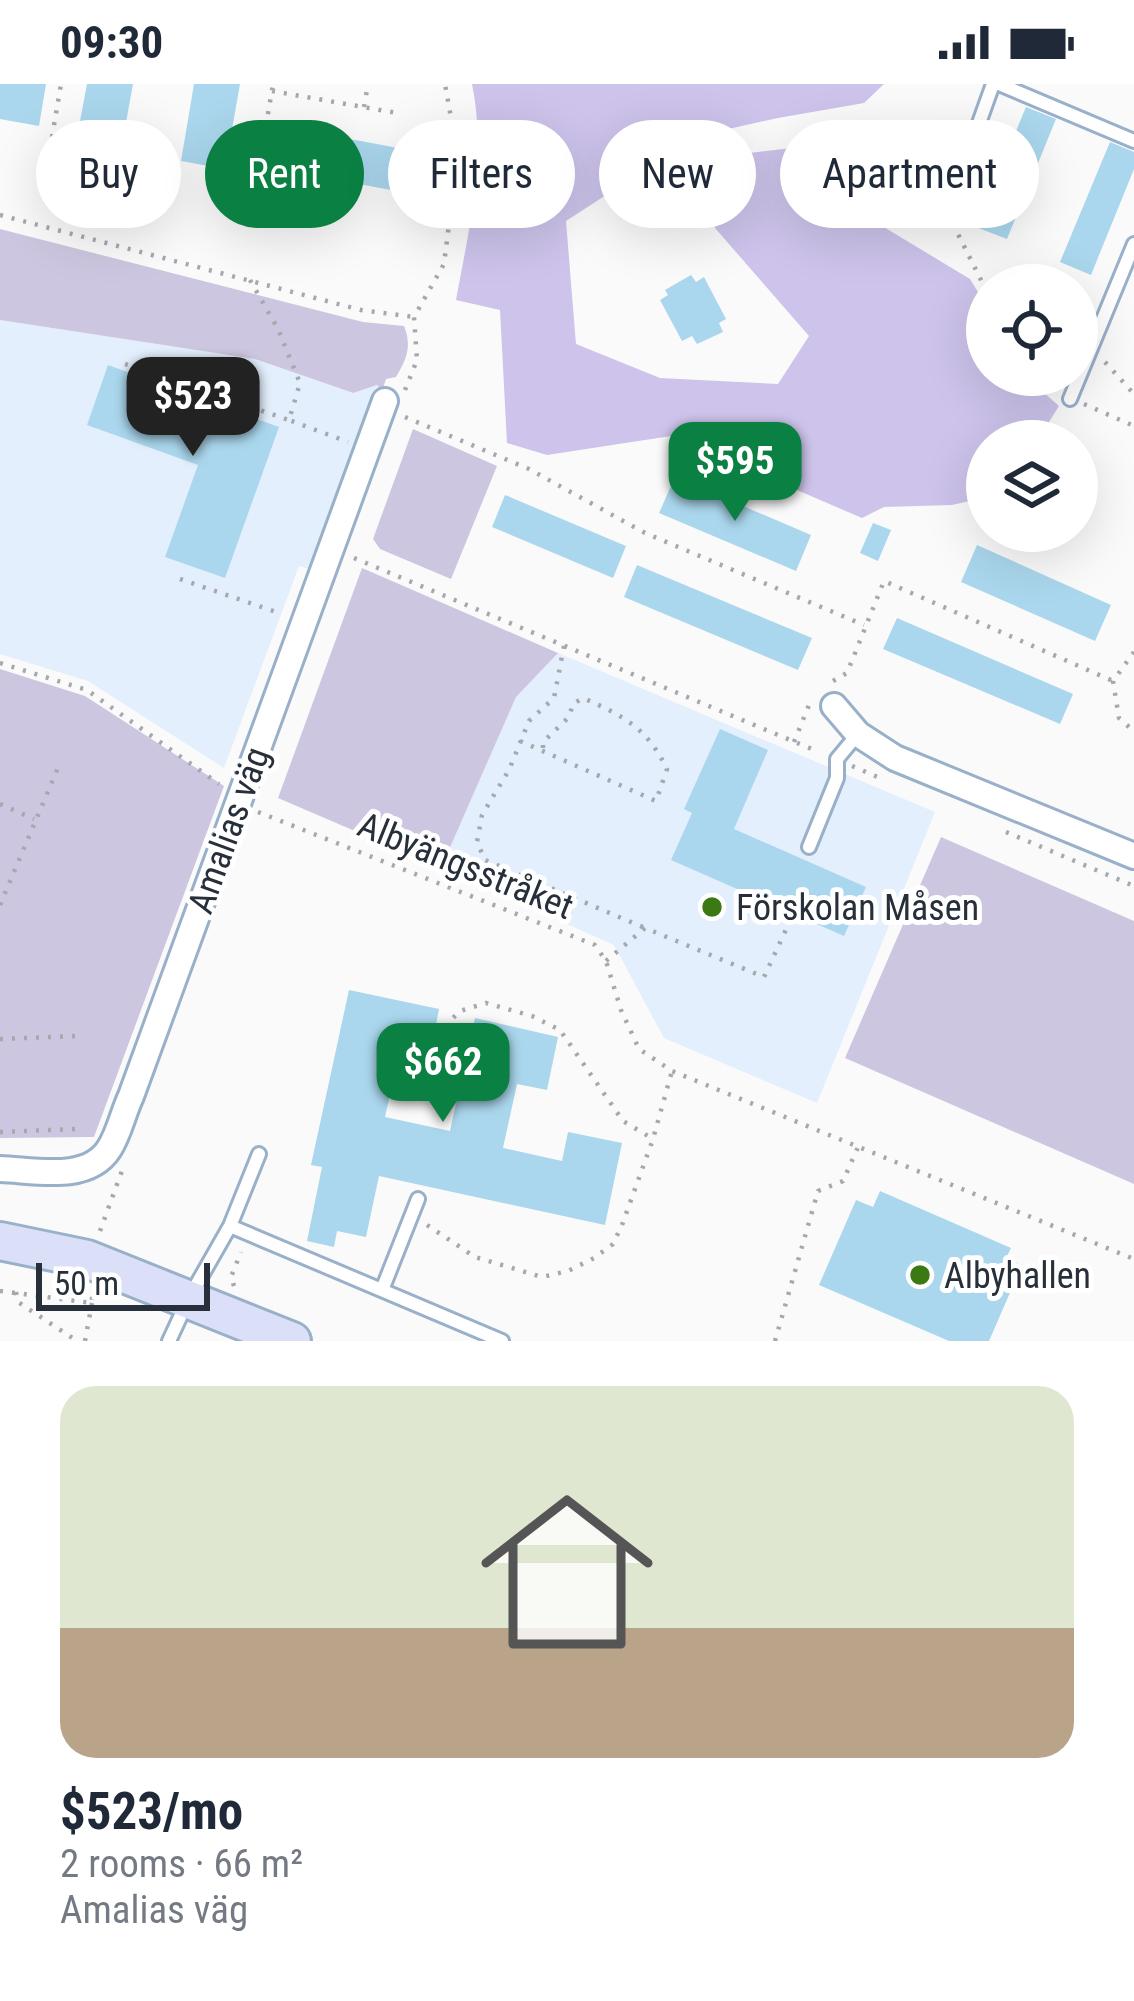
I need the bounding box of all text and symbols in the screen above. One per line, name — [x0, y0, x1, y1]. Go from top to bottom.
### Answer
text: 09:30 — [60, 16, 163, 69]
chip: Buy — [36, 120, 181, 228]
chip: Rent — [205, 120, 364, 228]
chip: Filters — [388, 120, 575, 228]
chip: New — [599, 120, 756, 228]
chip: Apartment — [780, 120, 1039, 228]
map controls — [966, 264, 1098, 552]
button: locate — [966, 264, 1098, 396]
pin: $523 — [122, 357, 264, 459]
text: $523 — [154, 373, 232, 419]
button: layers — [966, 420, 1098, 552]
pin: $595 — [664, 422, 806, 524]
text: $595 — [696, 438, 774, 484]
street label: Amalias väg — [180, 742, 278, 919]
street label: Albyängsstråket — [352, 804, 579, 928]
place label: Förskolan Måsen — [736, 887, 979, 929]
marker: Förskolan Måsen — [699, 894, 725, 920]
pin: $662 — [372, 1023, 514, 1125]
text: $662 — [404, 1039, 482, 1085]
place label: Albyhallen — [944, 1255, 1091, 1297]
scale bar — [36, 1257, 210, 1310]
marker: Albyhallen — [907, 1262, 933, 1288]
text: 50 m — [54, 1264, 119, 1303]
icon: home — [459, 1464, 675, 1680]
text: $523/mo — [60, 1782, 243, 1841]
text: 2 rooms · 66 m² — [60, 1841, 303, 1887]
text: Amalias väg — [60, 1887, 248, 1933]

